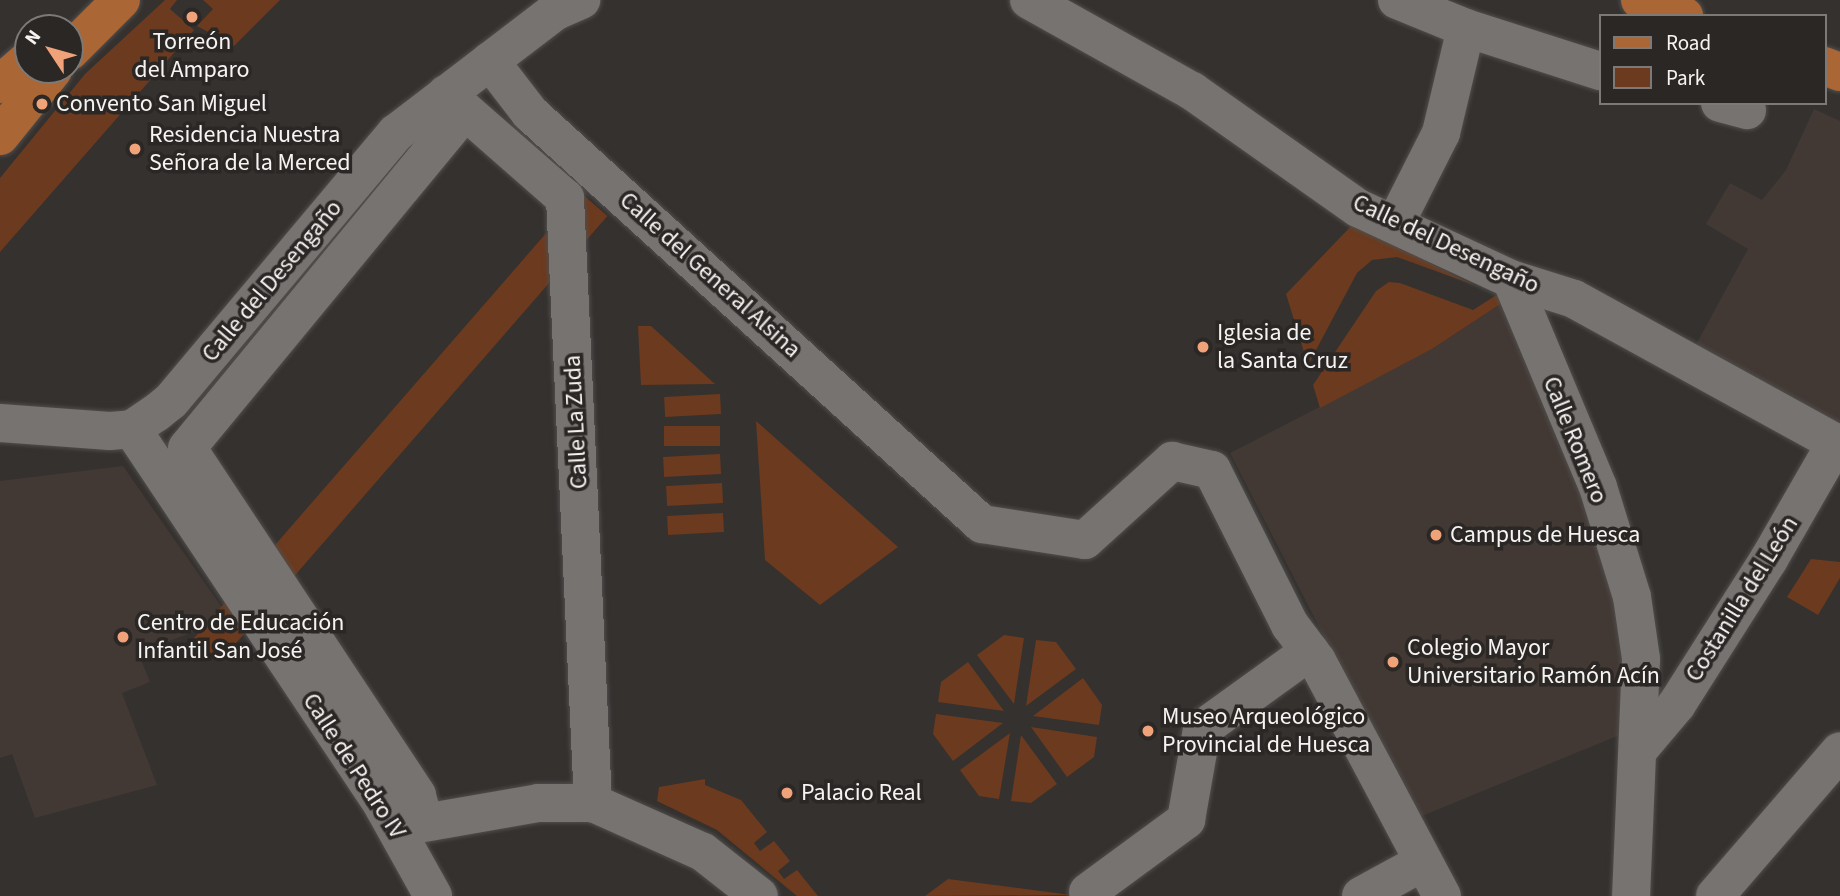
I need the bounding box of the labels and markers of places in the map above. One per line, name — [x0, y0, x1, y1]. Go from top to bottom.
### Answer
marker: Torreón del Amparo — [184, 9, 200, 25]
place label: Torreón del Amparo — [134, 28, 250, 84]
place label: Convento San Miguel — [56, 90, 267, 118]
marker: Convento San Miguel — [34, 96, 50, 112]
place label: Residencia Nuestra Señora de la Merced — [149, 121, 351, 177]
marker: Residencia Nuestra Señora de la Merced — [127, 141, 143, 157]
place label: Iglesia de la Santa Cruz — [1217, 319, 1348, 375]
marker: Iglesia de la Santa Cruz — [1195, 339, 1211, 355]
place label: Campus de Huesca — [1450, 521, 1640, 549]
marker: Campus de Huesca — [1428, 527, 1444, 543]
place label: Centro de Educación Infantil San José — [137, 609, 344, 665]
marker: Centro de Educación Infantil San José — [115, 629, 131, 645]
place label: Colegio Mayor Universitario Ramón Acín — [1407, 634, 1660, 690]
marker: Colegio Mayor Universitario Ramón Acín — [1385, 654, 1401, 670]
place label: Museo Arqueológico Provincial de Huesca — [1162, 703, 1370, 759]
marker: Museo Arqueológico Provincial de Huesca — [1140, 723, 1156, 739]
place label: Palacio Real — [801, 779, 922, 807]
marker: Palacio Real — [779, 785, 795, 801]

